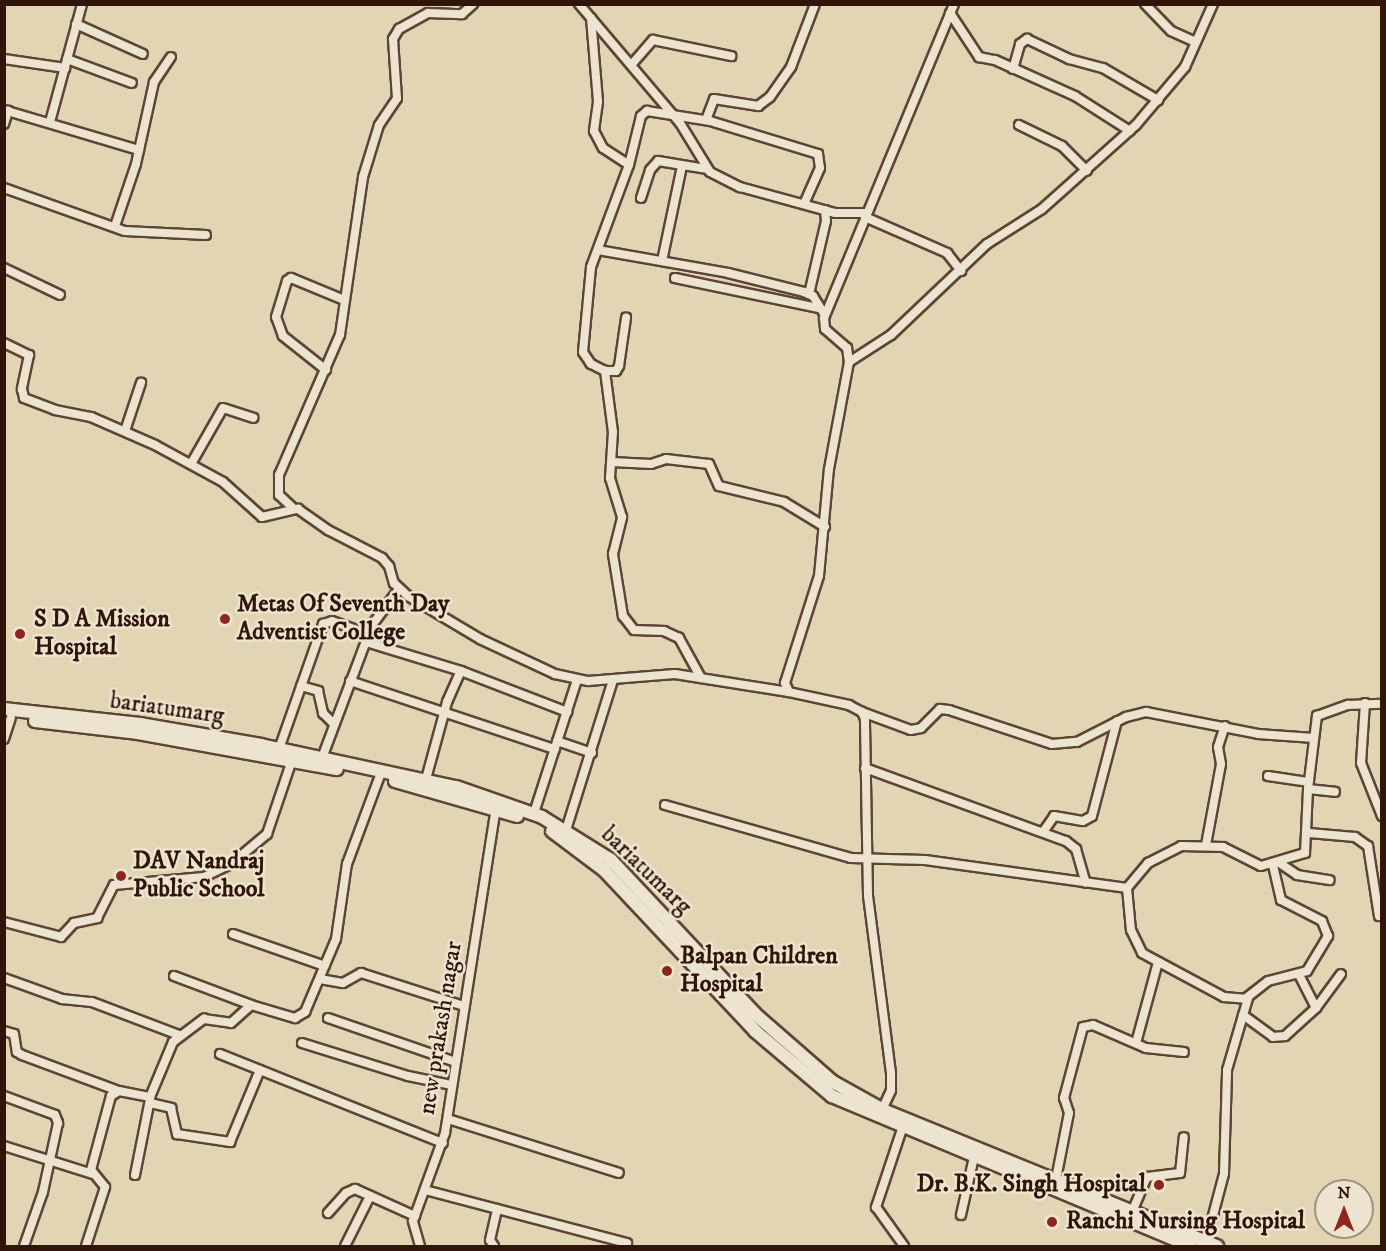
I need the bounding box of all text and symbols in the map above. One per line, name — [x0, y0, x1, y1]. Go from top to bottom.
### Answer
place label: Metas Of Seventh Day Adventist College — [237, 591, 449, 647]
place label: S D A Mission Hospital — [34, 606, 170, 662]
marker: Metas Of Seventh Day Adventist College — [218, 612, 232, 626]
marker: S D A Mission Hospital — [11, 625, 29, 643]
street label: bariatumarg — [108, 687, 226, 731]
street label: bariatumarg — [595, 821, 697, 921]
place label: DAV Nandraj Public School — [133, 848, 264, 904]
marker: DAV Nandraj Public School — [114, 869, 128, 883]
street label: new prakash nagar — [413, 939, 469, 1117]
place label: Balpan Children Hospital — [680, 943, 838, 999]
marker: Balpan Children Hospital — [658, 962, 676, 980]
place label: Dr. B.K. Singh Hospital — [916, 1171, 1146, 1199]
marker: Dr. B.K. Singh Hospital — [1150, 1176, 1168, 1194]
north arrow — [1314, 1179, 1374, 1239]
text: N — [1337, 1183, 1351, 1203]
place label: Ranchi Nursing Hospital — [1066, 1208, 1305, 1236]
marker: Ranchi Nursing Hospital — [1043, 1213, 1061, 1231]

